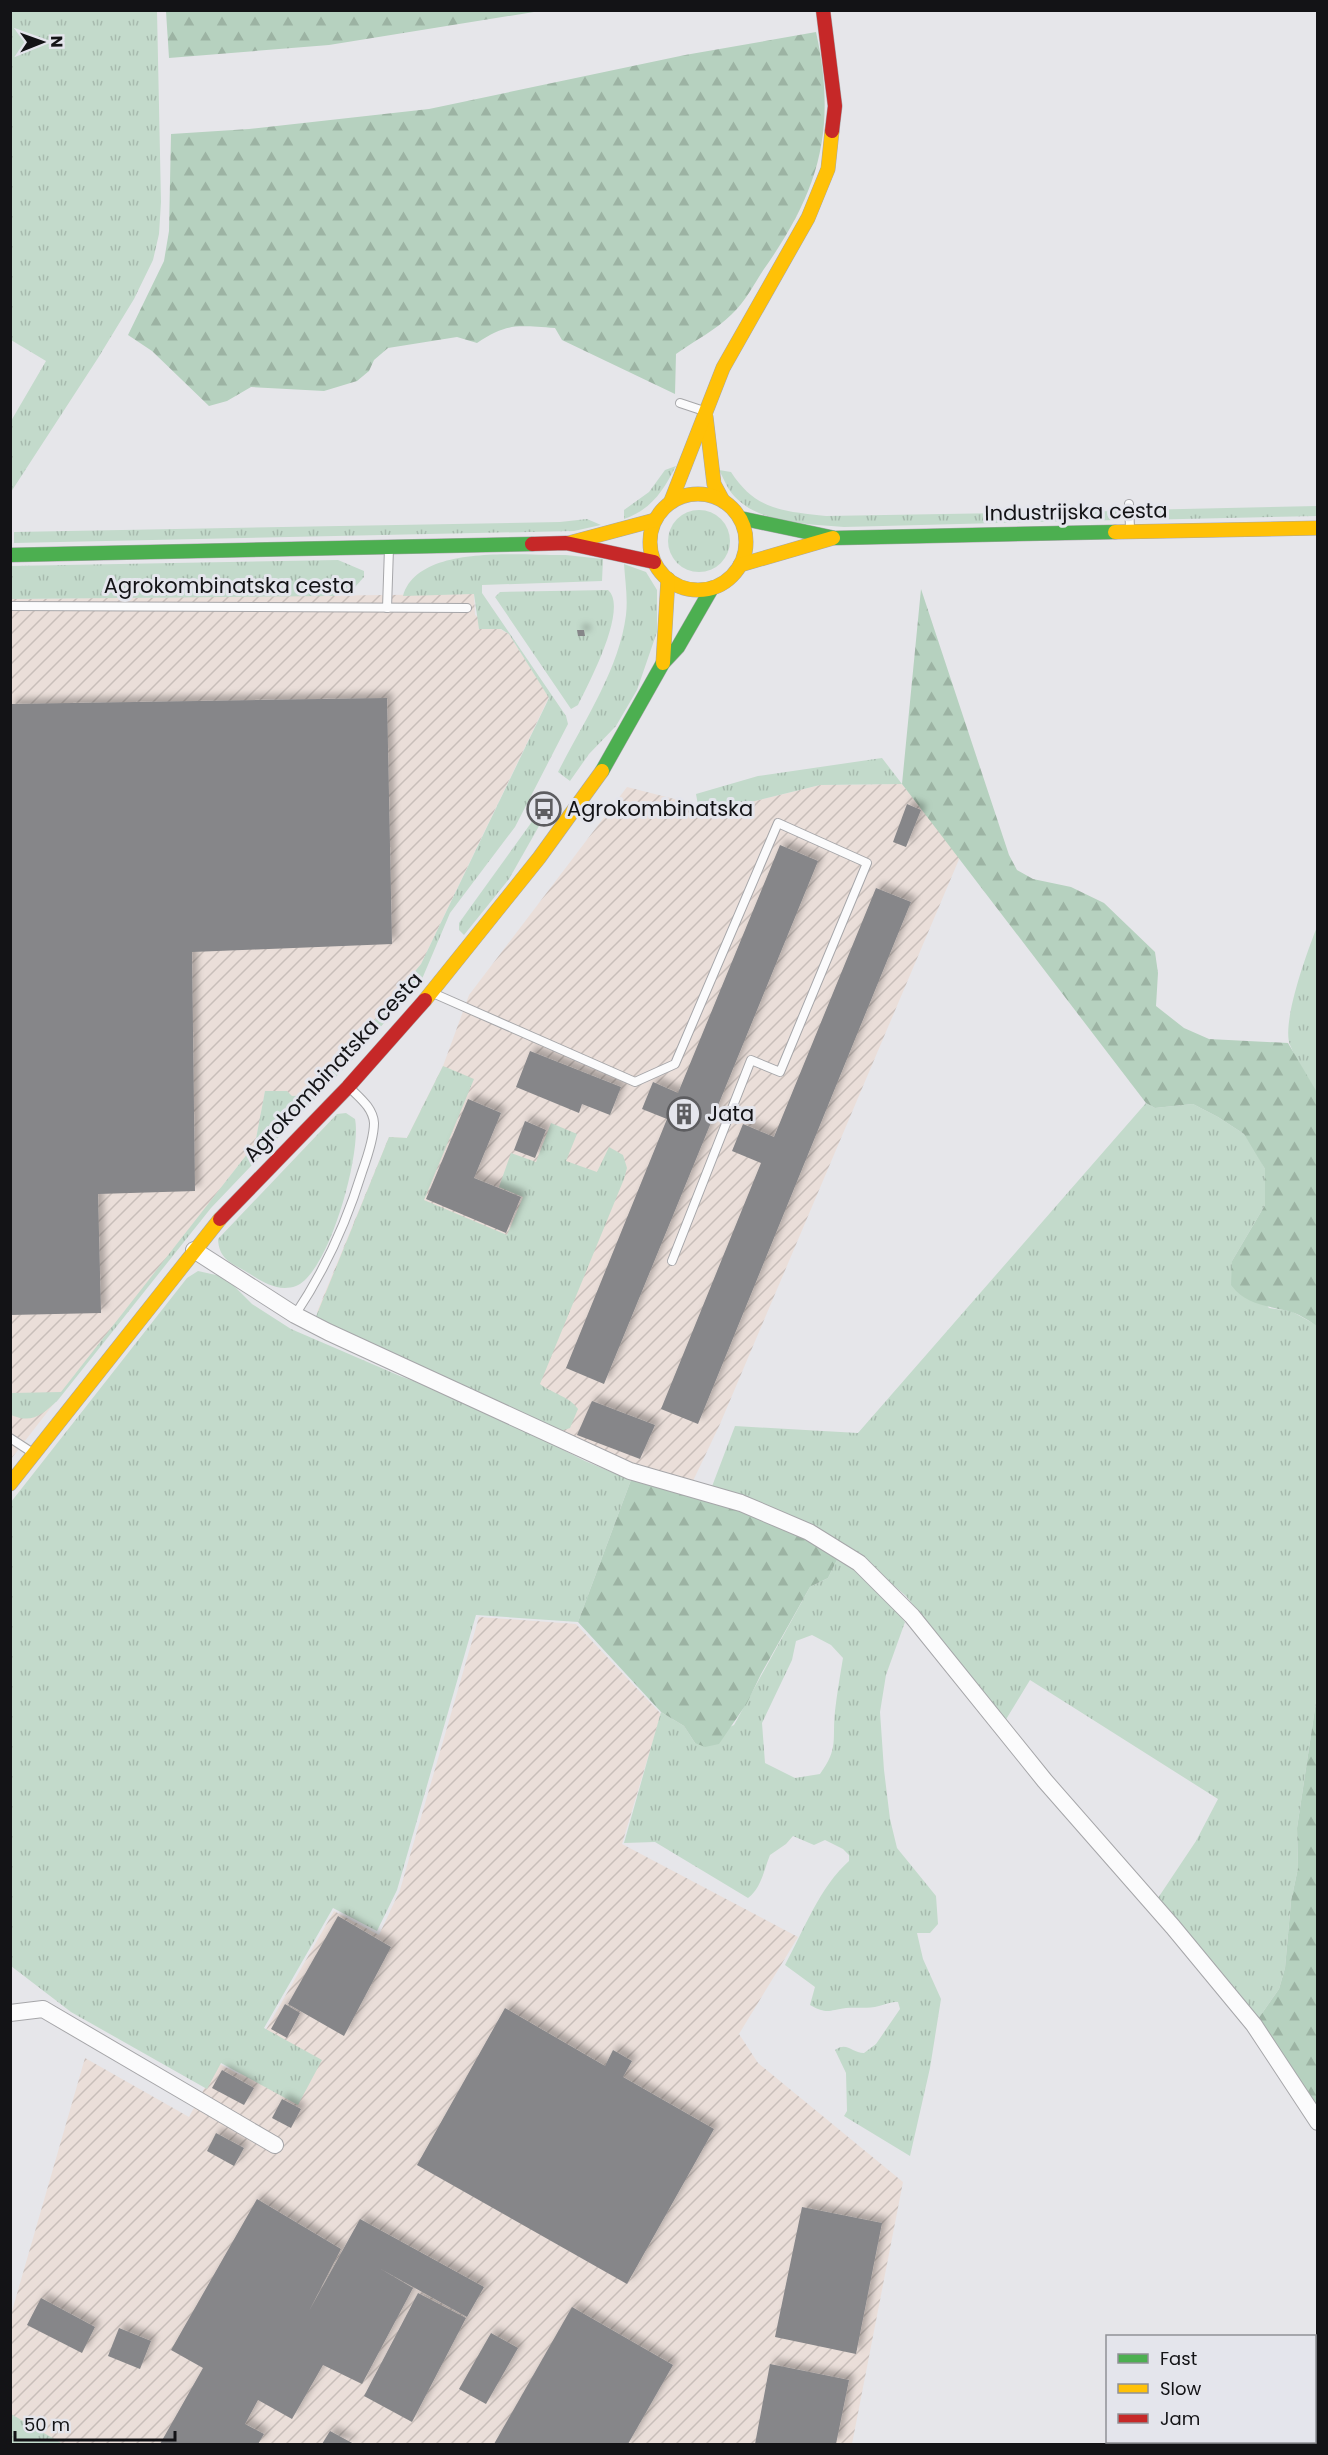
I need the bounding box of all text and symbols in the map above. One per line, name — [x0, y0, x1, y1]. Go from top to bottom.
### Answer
north arrow — [12, 12, 72, 72]
text: N — [45, 36, 68, 48]
street label: Industrijska cesta — [984, 495, 1168, 528]
street label: Agrokombinatska cesta — [104, 571, 354, 600]
bus stop icon: Agrokombinatska — [526, 791, 562, 827]
place label: Agrokombinatska — [567, 794, 753, 823]
street label: Agrokombinatska cesta — [237, 965, 429, 1168]
building icon: Jata — [666, 1096, 702, 1132]
place label: Jata — [707, 1099, 754, 1128]
legend — [1106, 2335, 1316, 2443]
text: Fast — [1160, 2346, 1197, 2371]
text: Slow — [1160, 2376, 1202, 2401]
scale bar — [15, 2404, 176, 2442]
text: Jam — [1160, 2406, 1200, 2431]
text: 50 m — [24, 2412, 70, 2437]

